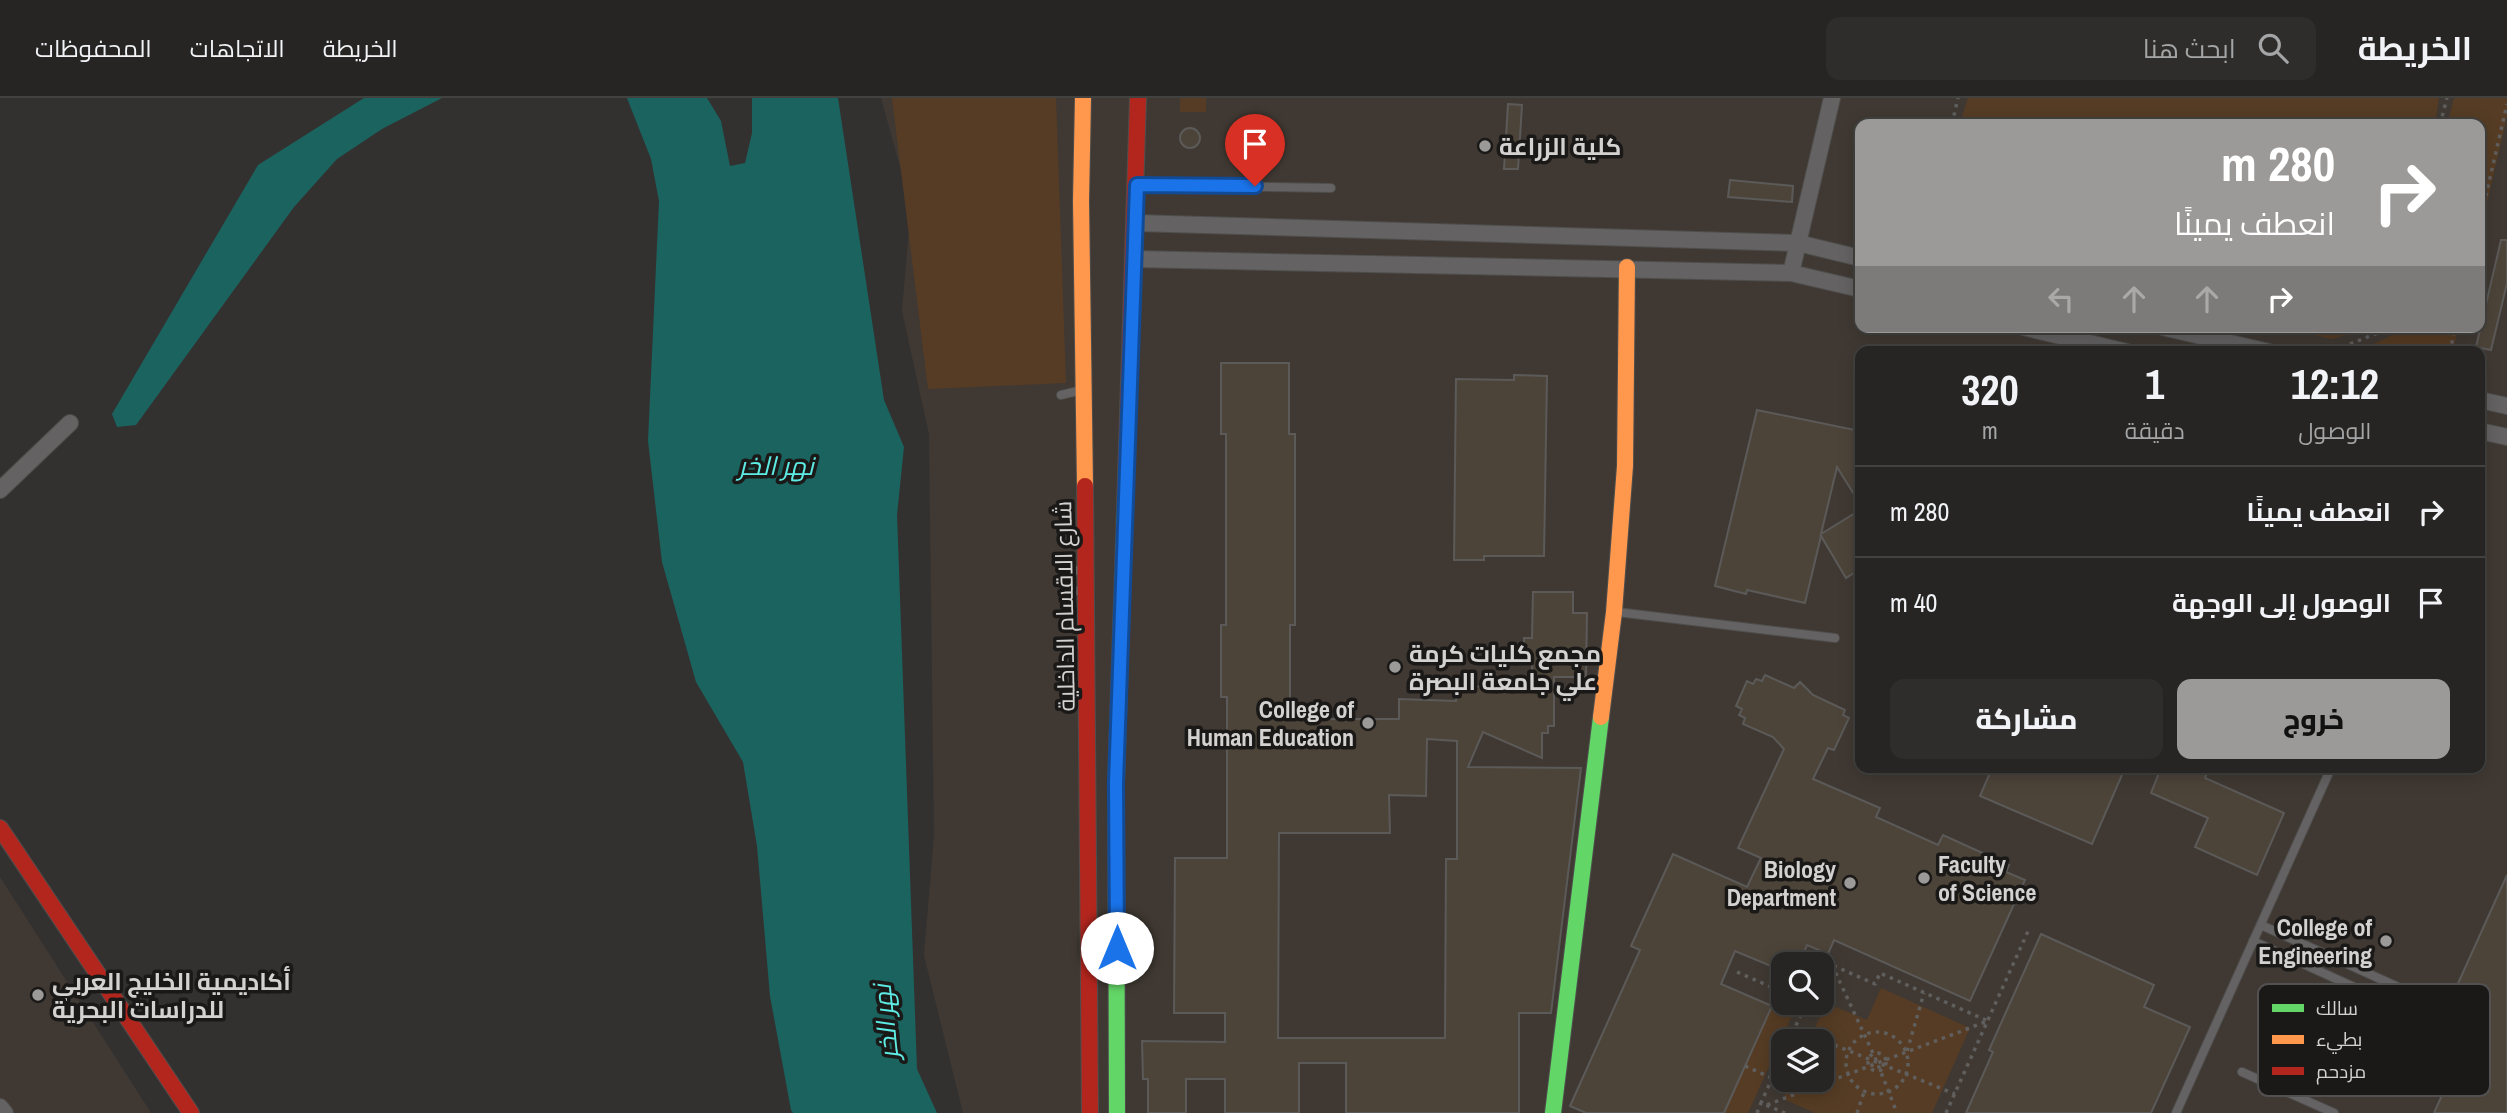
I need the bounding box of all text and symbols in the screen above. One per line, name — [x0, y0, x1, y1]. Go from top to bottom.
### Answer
search box — [1826, 17, 2316, 80]
text: الخريطة — [2358, 26, 2472, 70]
icon: search — [2254, 29, 2292, 67]
text: ابحث هنا — [2143, 31, 2236, 66]
text: المحفوظات — [35, 32, 152, 64]
text: الاتجاهات — [190, 32, 285, 64]
text: الخريطة — [323, 32, 398, 64]
pin — [1225, 114, 1285, 186]
icon: arrive — [1236, 125, 1274, 163]
place label: كلية الزراعة — [1499, 130, 1621, 162]
text: 280 m — [2221, 130, 2335, 196]
marker: كلية الزراعة — [1477, 138, 1493, 154]
icon: right — [2359, 147, 2450, 238]
text: انعطف يمينًا — [2174, 202, 2335, 245]
icon: left — [2042, 280, 2080, 318]
icon: ahead — [2115, 280, 2153, 318]
icon: ahead — [2188, 280, 2226, 318]
icon: right — [2261, 280, 2299, 318]
text: 1 — [2145, 356, 2164, 412]
text: 12:12 — [2291, 356, 2379, 412]
text: 320 — [1961, 362, 2019, 418]
text: m — [1982, 415, 1998, 446]
text: دقيقة — [2125, 415, 2185, 446]
text: الوصول — [2298, 415, 2371, 446]
water label: نهر الخر — [735, 448, 817, 483]
icon: right — [2412, 493, 2450, 531]
text: 280 m — [1890, 494, 1949, 529]
text: انعطف يمينًا — [2246, 494, 2391, 529]
street label: شارع الاقسام الداخلية — [1046, 500, 1083, 712]
icon: arrive — [2412, 584, 2450, 622]
text: 40 m — [1890, 585, 1937, 620]
text: الوصول إلى الوجهة — [2172, 585, 2391, 620]
place label: مجمع كليات كرمة علي جامعة البصرة — [1409, 637, 1601, 701]
marker: مجمع كليات كرمة علي جامعة البصرة — [1387, 659, 1403, 675]
button: مشاركة — [1890, 679, 2163, 759]
button: خروج — [2177, 679, 2450, 759]
place label: College of Human Education — [1187, 693, 1354, 753]
marker: College of Human Education — [1360, 715, 1376, 731]
place label: Faculty of Science — [1938, 848, 2037, 908]
place label: Biology Department — [1727, 853, 1836, 913]
marker: Faculty of Science — [1916, 870, 1932, 886]
marker: Biology Department — [1842, 875, 1858, 891]
position arrow — [1080, 911, 1154, 985]
place label: College of Engineering — [2258, 911, 2372, 971]
marker: College of Engineering — [2378, 933, 2394, 949]
map controls — [1771, 952, 1834, 1092]
button: search — [1771, 952, 1834, 1015]
place label: أكاديمية الخليج العربي للدراسات البحرية — [52, 965, 291, 1025]
water label: نهر الخر — [863, 980, 907, 1064]
legend — [2258, 984, 2490, 1096]
marker: أكاديمية الخليج العربي للدراسات البحرية — [30, 987, 46, 1003]
text: سالك — [2316, 995, 2358, 1021]
text: بطيء — [2316, 1026, 2362, 1054]
button: layers — [1771, 1029, 1834, 1092]
text: مزدحم — [2316, 1058, 2366, 1085]

